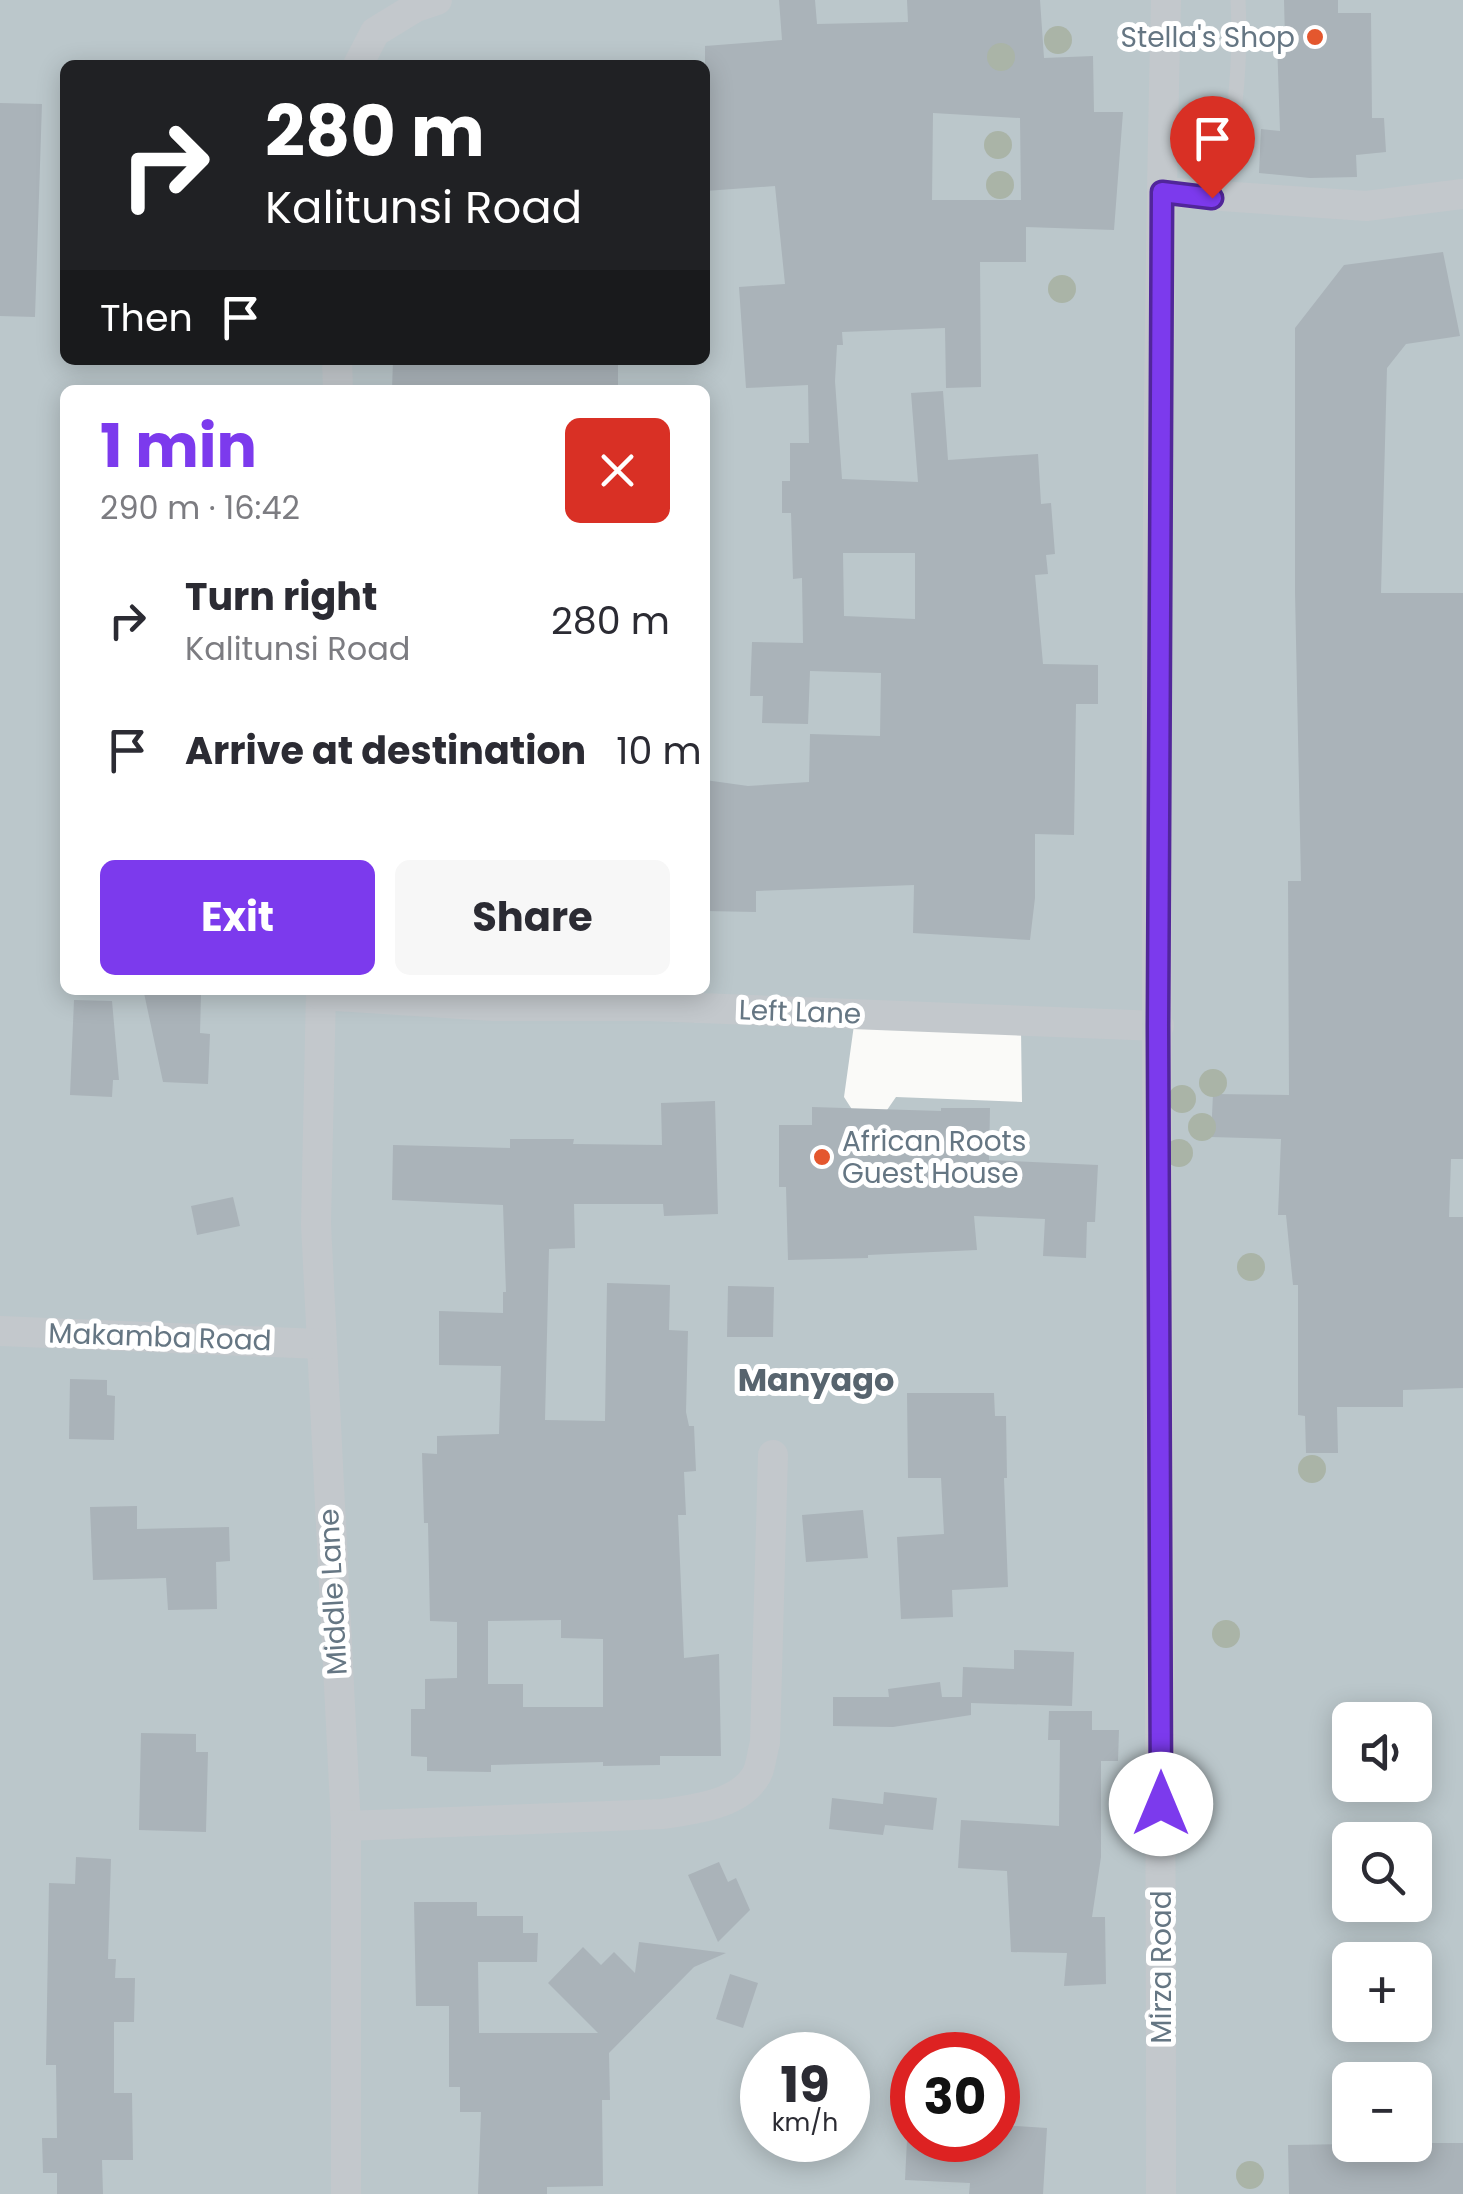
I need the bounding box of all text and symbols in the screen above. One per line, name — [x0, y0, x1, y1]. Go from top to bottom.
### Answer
place label: Stella's Shop — [1121, 18, 1295, 57]
marker: Stella's Shop — [1304, 26, 1326, 48]
text: 280 m — [265, 82, 485, 181]
pin — [1170, 96, 1255, 199]
icon: right — [100, 100, 230, 230]
icon: arrive — [1185, 111, 1240, 166]
text: Kalitunsi Road — [265, 176, 582, 239]
icon: arrive — [213, 290, 268, 345]
text: Then — [100, 291, 193, 344]
text: 1 min — [100, 404, 257, 488]
button: close — [565, 418, 670, 523]
text: 290 m · 16:42 — [100, 485, 300, 530]
text: Turn right — [185, 570, 377, 623]
icon: right — [100, 593, 155, 648]
text: 280 m — [551, 594, 670, 647]
text: Kalitunsi Road — [185, 626, 410, 671]
icon: arrive — [100, 723, 155, 778]
text: Arrive at destination — [185, 724, 586, 777]
text: 10 m — [616, 724, 702, 777]
button: Exit — [100, 860, 375, 975]
button: Share — [395, 860, 670, 975]
street label: Left Lane — [738, 990, 862, 1034]
place label: African Roots Guest House — [842, 1122, 1026, 1193]
marker: African Roots Guest House — [811, 1146, 833, 1168]
street label: Makamba Road — [48, 1314, 272, 1360]
district label: Manyago — [738, 1357, 894, 1402]
street label: Middle Lane — [309, 1508, 357, 1676]
map controls — [1332, 1702, 1432, 2162]
button: sound — [1332, 1702, 1432, 1802]
position arrow — [1109, 1752, 1213, 1856]
button: search — [1332, 1822, 1432, 1922]
street label: Mirza Road — [1142, 1890, 1181, 2044]
button: + — [1332, 1942, 1432, 2042]
speed limit sign: 30 — [890, 2032, 1020, 2162]
text: 19 — [780, 2049, 830, 2120]
button: − — [1332, 2062, 1432, 2162]
text: km/h — [772, 2105, 838, 2140]

